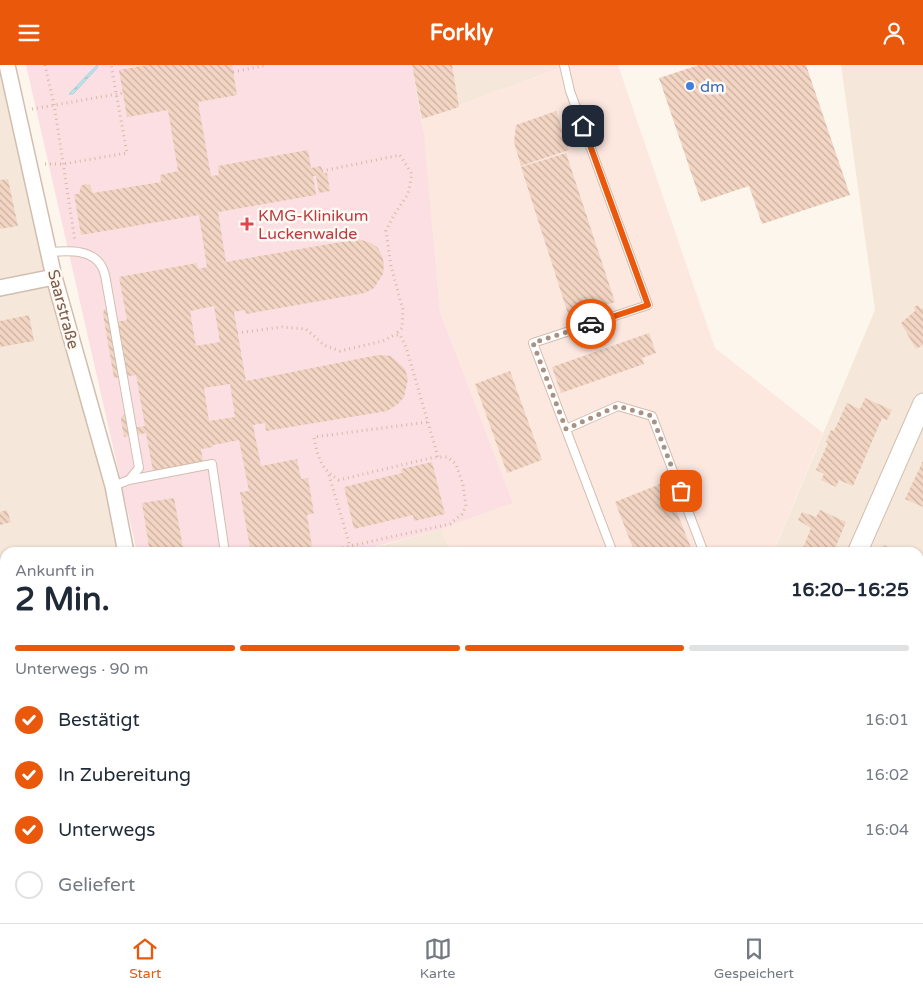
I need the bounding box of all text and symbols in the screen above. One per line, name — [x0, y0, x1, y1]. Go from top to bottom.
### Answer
icon: menu — [15, 19, 43, 47]
icon: person — [880, 19, 908, 47]
text: Forkly — [430, 20, 493, 46]
place label: dm — [700, 77, 725, 97]
marker: dm — [684, 80, 696, 92]
pin — [562, 105, 604, 147]
icon: home — [569, 112, 597, 140]
place label: KMG-Klinikum Luckenwalde — [258, 206, 368, 244]
marker: KMG-Klinikum Luckenwalde — [240, 217, 254, 231]
street label: Saarstraße — [43, 267, 83, 351]
courier — [566, 299, 616, 349]
icon: car — [577, 310, 605, 338]
pin — [660, 470, 702, 512]
icon: bag — [667, 477, 695, 505]
text: Ankunft in — [15, 561, 95, 581]
text: 16:20–16:25 — [791, 579, 909, 601]
text: 2 Min. — [15, 581, 110, 619]
text: Unterwegs · 90 m — [15, 659, 148, 679]
icon: check — [15, 706, 43, 734]
text: Bestätigt — [58, 709, 140, 731]
text: 16:01 — [865, 710, 909, 730]
icon: check — [15, 761, 43, 789]
text: In Zubereitung — [58, 764, 191, 786]
text: 16:02 — [865, 765, 909, 785]
icon: check — [15, 816, 43, 844]
text: Unterwegs — [58, 819, 155, 841]
text: 16:04 — [865, 820, 909, 840]
text: Geliefert — [58, 874, 135, 896]
tab: Start — [129, 935, 161, 982]
tab: Karte — [420, 935, 455, 982]
tab: Gespeichert — [714, 935, 794, 982]

